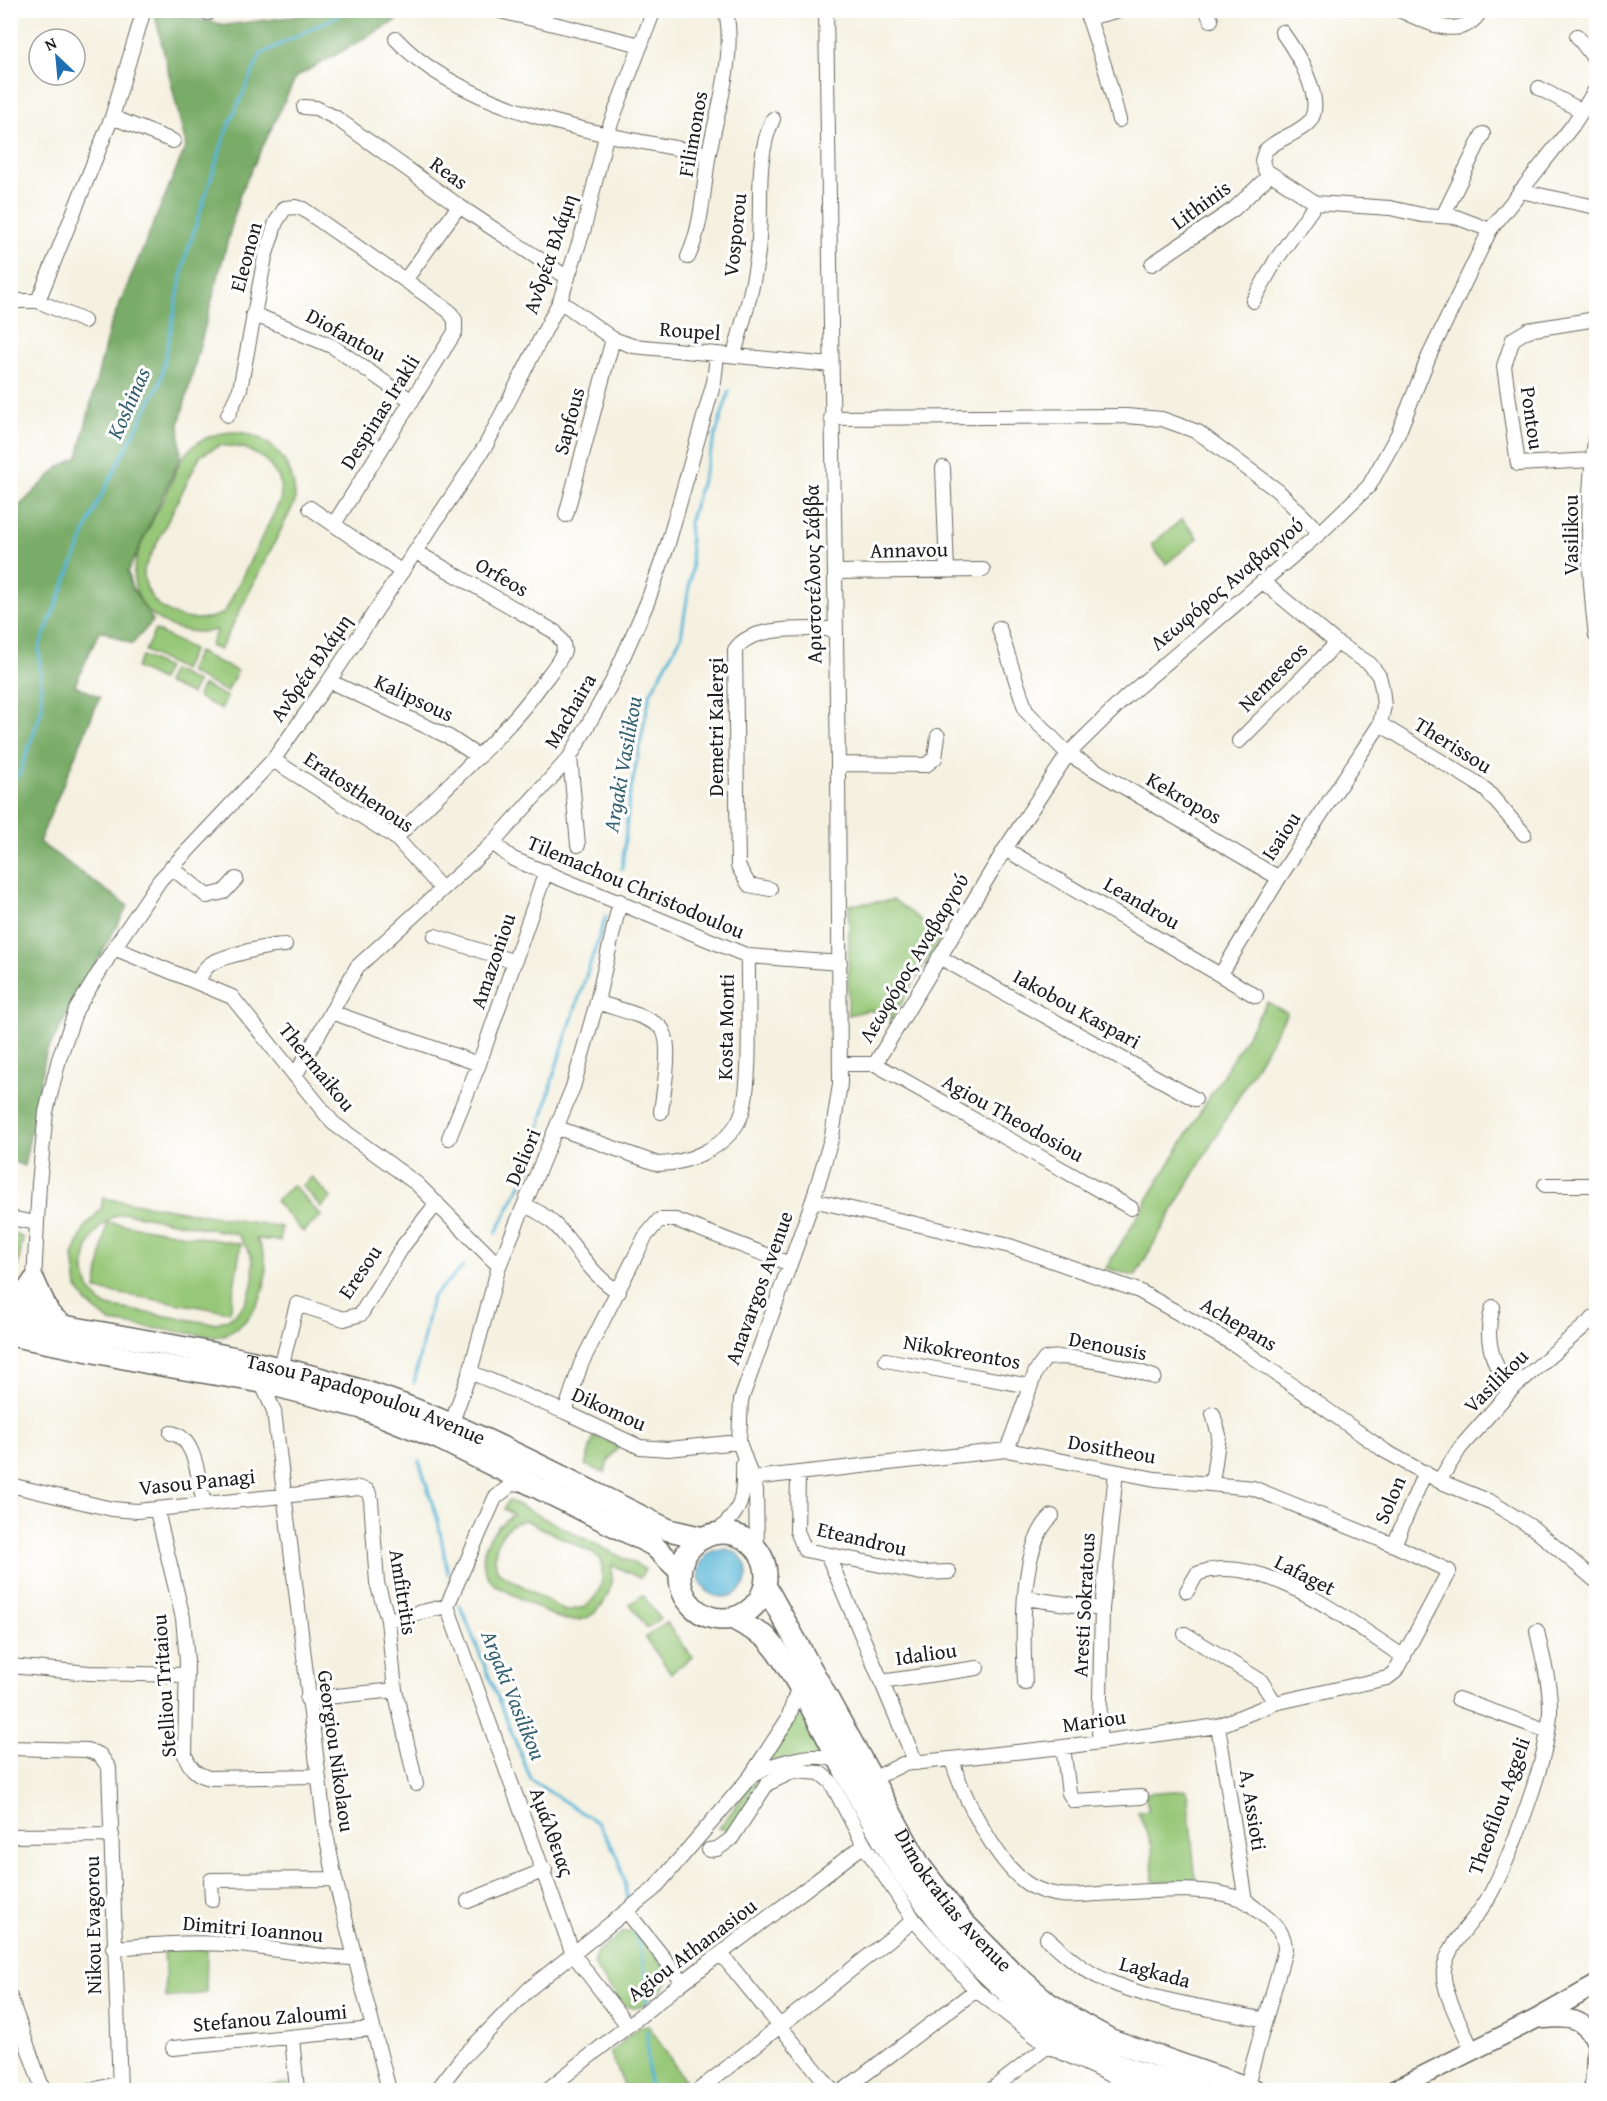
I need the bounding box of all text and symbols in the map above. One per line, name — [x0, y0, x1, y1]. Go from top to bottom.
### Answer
north arrow — [27, 27, 87, 87]
text: N — [40, 30, 61, 57]
street label: Filimonos — [670, 89, 715, 179]
street label: Reas — [424, 148, 475, 197]
street label: Lithinis — [1164, 172, 1237, 237]
street label: Ανδρέα Βλάμη — [514, 189, 585, 318]
street label: Vosporou — [715, 191, 754, 278]
street label: Eleonon — [221, 218, 270, 295]
street label: Diofantou — [301, 300, 392, 370]
street label: Roupel — [658, 313, 722, 348]
street label: Despinas Irakli — [332, 348, 427, 475]
water label: Koshinas — [98, 362, 158, 445]
street label: Sapfous — [545, 384, 592, 458]
street label: Pontou — [1513, 384, 1552, 452]
street label: Αριστοτέλους Σάββα — [795, 484, 830, 664]
street label: Vasilikou — [1555, 494, 1586, 575]
street label: Λεωφόρος Αναβαργού — [1143, 510, 1311, 658]
street label: Annavou — [870, 533, 949, 566]
street label: Orfeos — [470, 549, 535, 604]
street label: Ανδρέα Βλάμη — [262, 607, 359, 728]
street label: Nemeseos — [1231, 635, 1315, 719]
street label: Demetri Kalergi — [700, 657, 731, 797]
street label: Kalipsous — [369, 666, 459, 729]
street label: Machaira — [536, 667, 604, 754]
water label: Argaki Vasilikou — [594, 693, 650, 836]
street label: Therissou — [1408, 708, 1499, 781]
street label: Eratosthenous — [298, 743, 420, 840]
street label: Kekropos — [1141, 764, 1228, 832]
street label: Isaiou — [1253, 805, 1308, 866]
street label: Tilemachou Christodoulou — [523, 827, 750, 947]
street label: Λεωφόρος Αναβαργού — [851, 867, 977, 1048]
street label: Leandrou — [1098, 868, 1187, 937]
street label: Amazoniou — [462, 908, 524, 1013]
street label: Iakobou Kaspari — [1008, 961, 1147, 1056]
street label: Kosta Monti — [709, 973, 742, 1080]
street label: Thermaikou — [272, 1015, 364, 1119]
street label: Agiou Theodosiou — [937, 1066, 1090, 1170]
street label: Deliori — [497, 1123, 549, 1190]
street label: Anavargos Avenue — [716, 1207, 801, 1369]
street label: Eresou — [330, 1238, 389, 1305]
street label: Achepans — [1195, 1288, 1284, 1359]
street label: Denousis — [1066, 1323, 1150, 1368]
street label: Nikokreontos — [901, 1326, 1023, 1377]
street label: Vasilikou — [1456, 1341, 1536, 1420]
street label: Tasou Papadopoulou Avenue — [243, 1345, 491, 1453]
street label: Dikomou — [567, 1378, 652, 1439]
street label: Dositheou — [1066, 1426, 1159, 1472]
street label: Vasou Panagi — [137, 1460, 257, 1503]
street label: Solon — [1366, 1471, 1414, 1529]
street label: Eteandrou — [814, 1513, 911, 1564]
street label: Aresti Sokratous — [1064, 1532, 1103, 1678]
street label: Lafaget — [1269, 1546, 1342, 1603]
street label: Amfitritis — [381, 1547, 426, 1637]
street label: Stelliou Tritaiou — [143, 1613, 184, 1759]
water label: Argaki Vasilikou — [473, 1624, 555, 1765]
street label: Idaliou — [893, 1634, 959, 1673]
street label: Georgiou Nikolaou — [310, 1668, 363, 1834]
street label: Mariou — [1060, 1701, 1128, 1740]
street label: Theofilou Aggeli — [1459, 1732, 1538, 1879]
street label: A, Assioti — [1232, 1767, 1275, 1853]
street label: Αμάλθειας — [522, 1783, 583, 1881]
street label: Dimokratias Avenue — [887, 1822, 1020, 1979]
street label: Nikou Evagorou — [76, 1855, 109, 1995]
street label: Agiou Athanasiou — [620, 1890, 764, 2009]
street label: Dimitri Ioannou — [181, 1907, 325, 1950]
street label: Lagkada — [1116, 1947, 1194, 1996]
street label: Stefanou Zaloumi — [192, 1995, 348, 2040]

